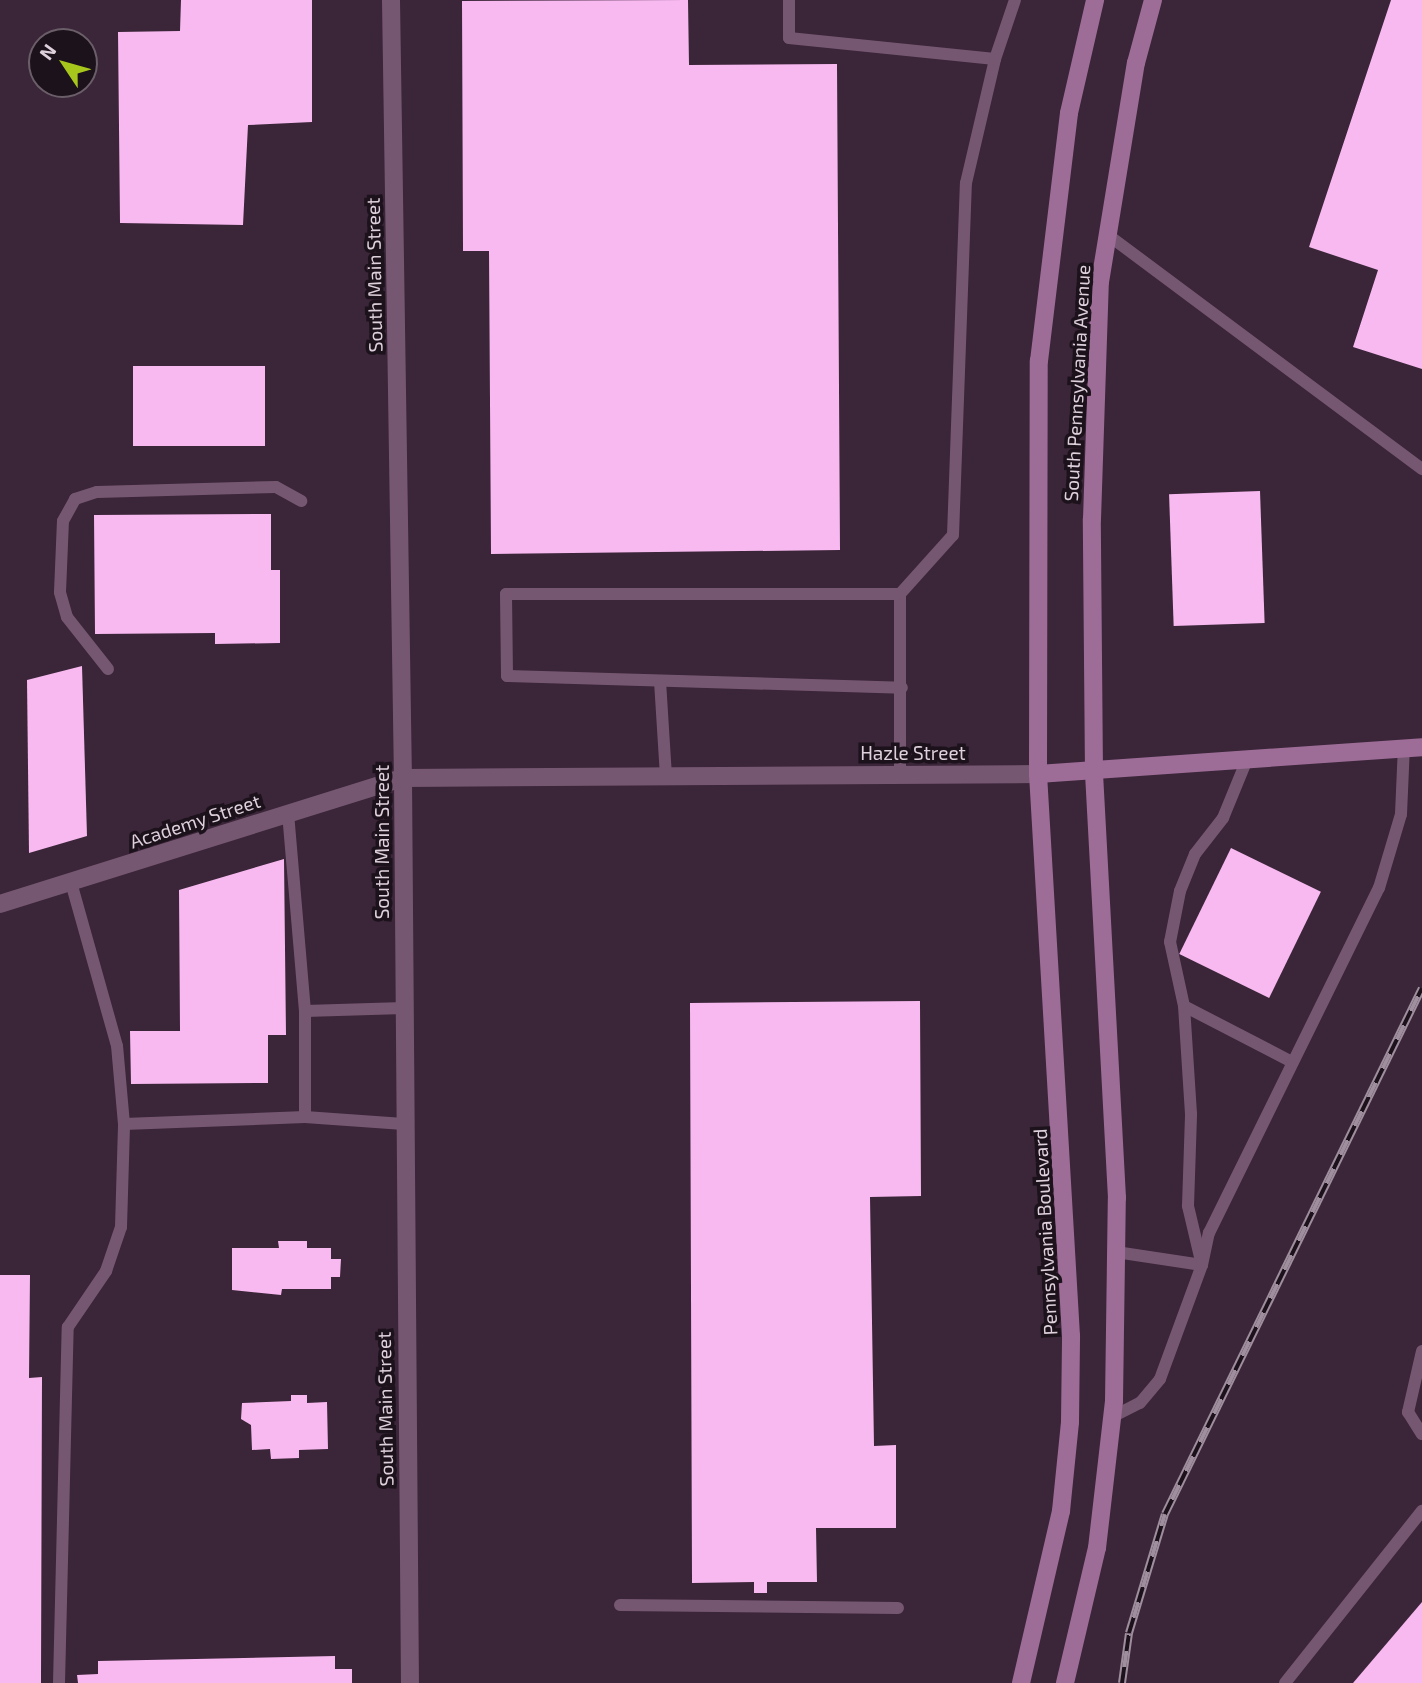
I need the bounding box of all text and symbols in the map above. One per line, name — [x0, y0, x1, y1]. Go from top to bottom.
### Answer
north arrow — [28, 28, 98, 98]
text: N — [34, 39, 61, 64]
street label: South Main Street — [361, 197, 387, 353]
street label: South Pennsylvania Avenue — [1059, 264, 1095, 502]
street label: Hazle Street — [860, 742, 966, 764]
street label: South Main Street — [371, 765, 393, 919]
street label: Academy Street — [127, 789, 263, 853]
street label: Pennsylvania Boulevard — [1028, 1128, 1062, 1336]
street label: South Main Street — [372, 1331, 398, 1487]

